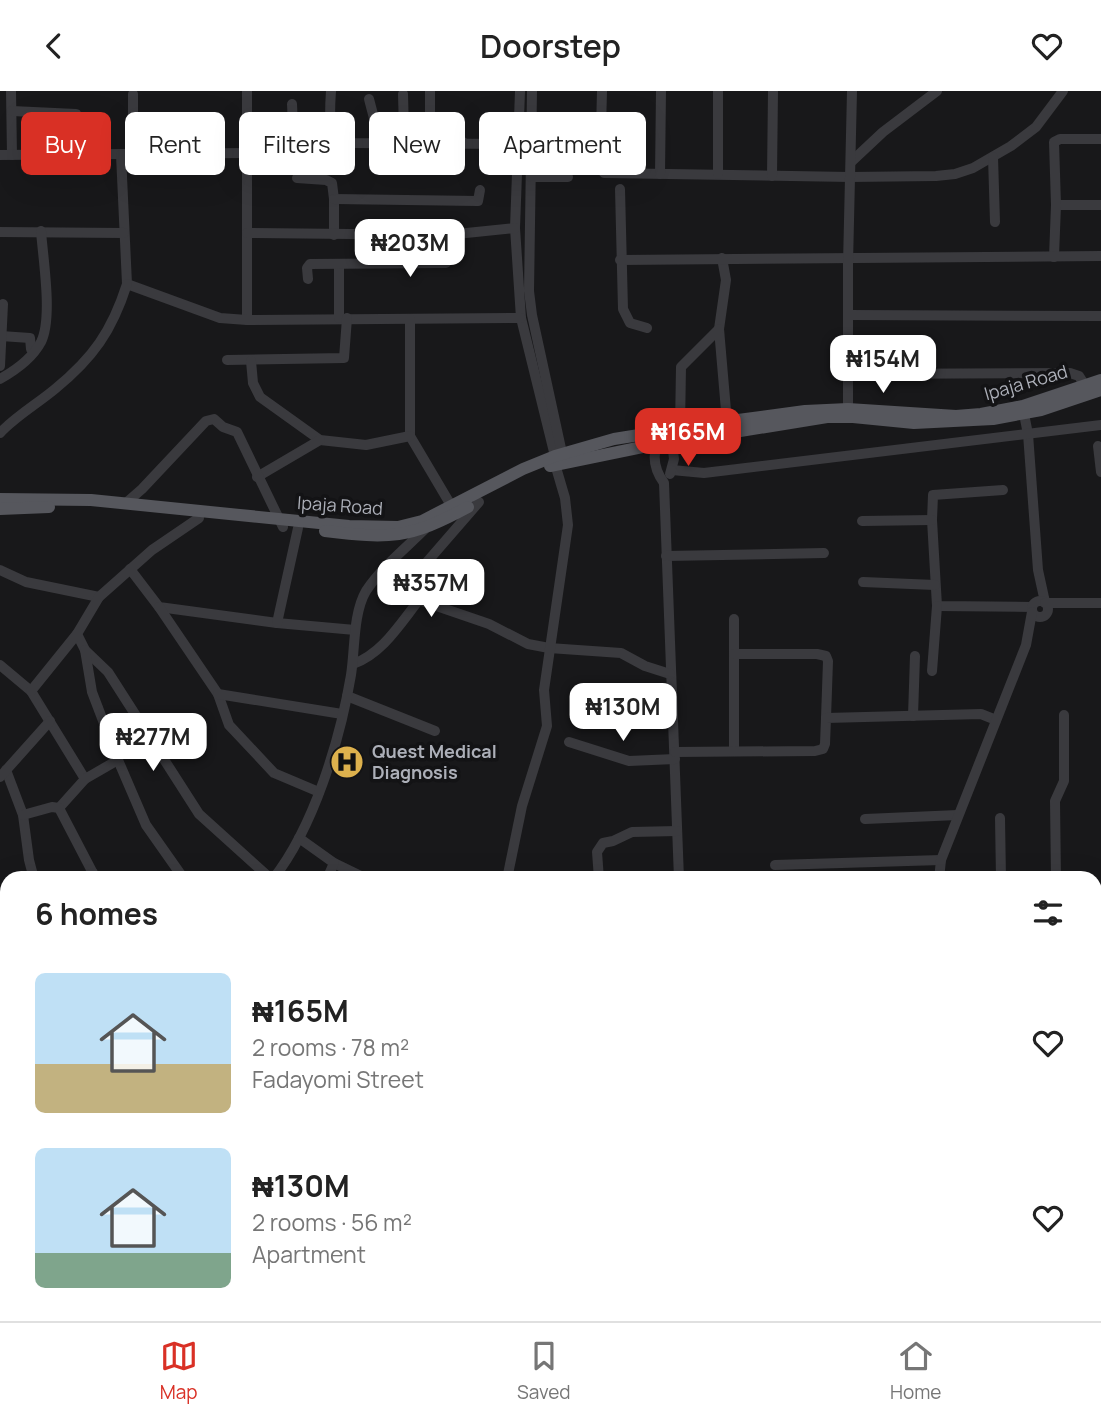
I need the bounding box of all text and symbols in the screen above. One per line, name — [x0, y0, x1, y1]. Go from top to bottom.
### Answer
text: Doorstep — [480, 24, 621, 68]
icon: back — [35, 27, 73, 65]
icon: heart — [1028, 27, 1066, 65]
chip: Buy — [21, 112, 111, 175]
chip: Rent — [125, 112, 225, 175]
chip: Filters — [239, 112, 355, 175]
chip: New — [369, 112, 465, 175]
chip: Apartment — [479, 112, 646, 175]
pin: ₦203M — [361, 219, 459, 279]
text: ₦203M — [371, 226, 449, 258]
pin: ₦154M — [834, 335, 932, 395]
text: ₦154M — [846, 342, 920, 374]
street label: Ipaja Road — [981, 359, 1070, 405]
pin: ₦165M — [639, 409, 737, 468]
text: ₦165M — [651, 415, 725, 447]
street label: Ipaja Road — [297, 490, 384, 520]
pin: ₦357M — [382, 559, 480, 619]
text: ₦357M — [393, 566, 469, 598]
pin: ₦130M — [574, 683, 672, 743]
text: ₦130M — [586, 690, 660, 722]
pin: ₦277M — [104, 713, 202, 773]
text: ₦277M — [116, 720, 190, 752]
place label: Quest Medical Diagnosis — [372, 739, 497, 784]
hospital icon: Quest Medical Diagnosis — [328, 743, 366, 781]
text: 6 homes — [35, 893, 158, 934]
icon: filters — [1029, 894, 1067, 932]
text: ₦165M — [252, 990, 349, 1031]
icon: home — [91, 1001, 175, 1085]
icon: heart — [1029, 1024, 1067, 1062]
text: 2 rooms · 78 m² — [252, 1031, 409, 1063]
text: Fadayomi Street — [252, 1063, 424, 1095]
text: ₦130M — [252, 1165, 350, 1206]
icon: home — [91, 1176, 175, 1260]
icon: heart — [1029, 1199, 1067, 1237]
text: 2 rooms · 56 m² — [252, 1206, 412, 1238]
text: Apartment — [252, 1238, 366, 1270]
tab: Map — [160, 1337, 198, 1405]
tab: Saved — [517, 1337, 571, 1405]
tab: Home — [890, 1337, 941, 1405]

